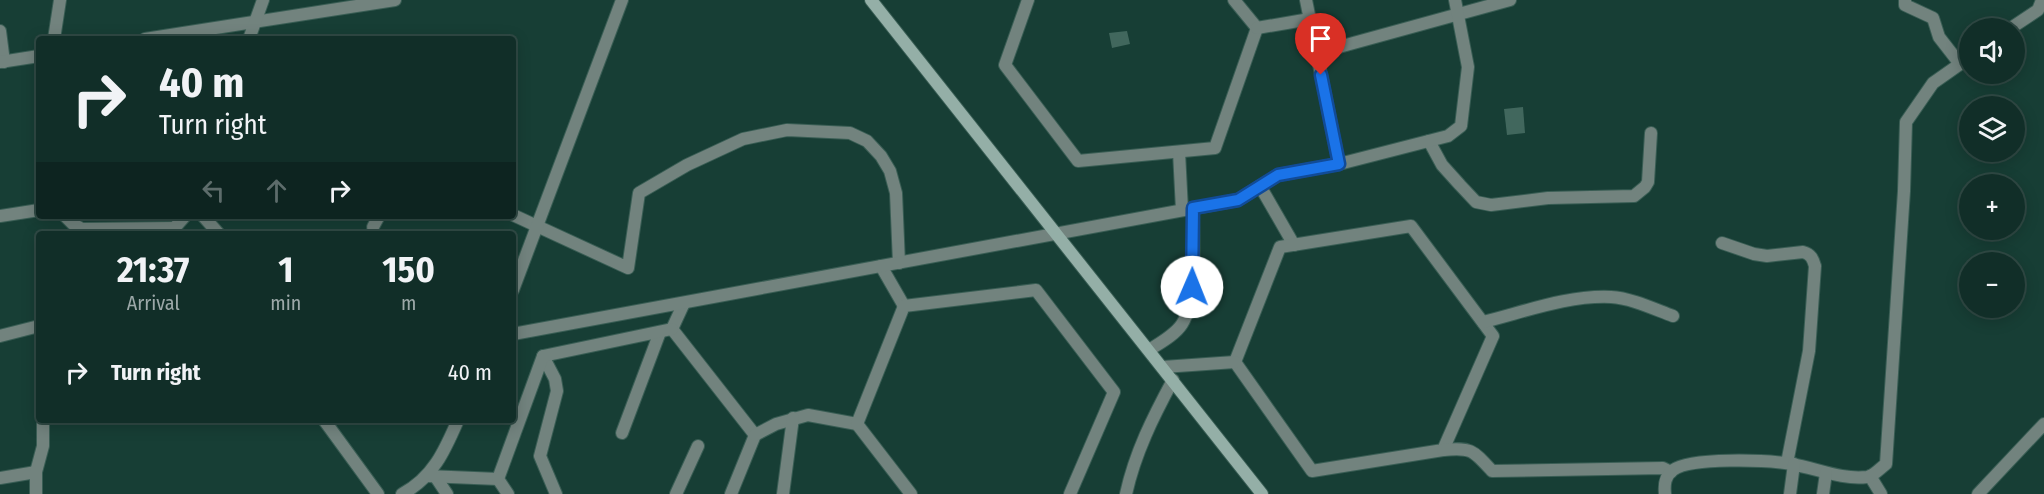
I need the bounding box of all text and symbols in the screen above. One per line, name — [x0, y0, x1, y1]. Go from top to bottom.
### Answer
pin — [1295, 13, 1346, 75]
map controls — [1959, 18, 2025, 318]
button: sound — [1959, 18, 2025, 84]
icon: arrive — [1304, 22, 1337, 55]
text: 40 m — [159, 58, 244, 108]
icon: right — [60, 60, 138, 138]
button: layers — [1959, 96, 2025, 162]
text: Turn right — [159, 109, 267, 141]
icon: left — [197, 174, 230, 207]
icon: ahead — [260, 174, 293, 207]
icon: right — [323, 174, 356, 207]
button: + — [1959, 174, 2025, 240]
text: 21:37 — [117, 248, 189, 292]
text: 1 — [278, 248, 293, 292]
text: 150 — [382, 248, 435, 292]
button: − — [1959, 252, 2025, 318]
position arrow — [1160, 255, 1224, 319]
text: Arrival — [127, 291, 180, 315]
text: min — [270, 291, 301, 315]
text: m — [401, 291, 416, 315]
icon: right — [60, 356, 93, 389]
text: Turn right — [111, 359, 200, 386]
text: 40 m — [448, 359, 492, 386]

